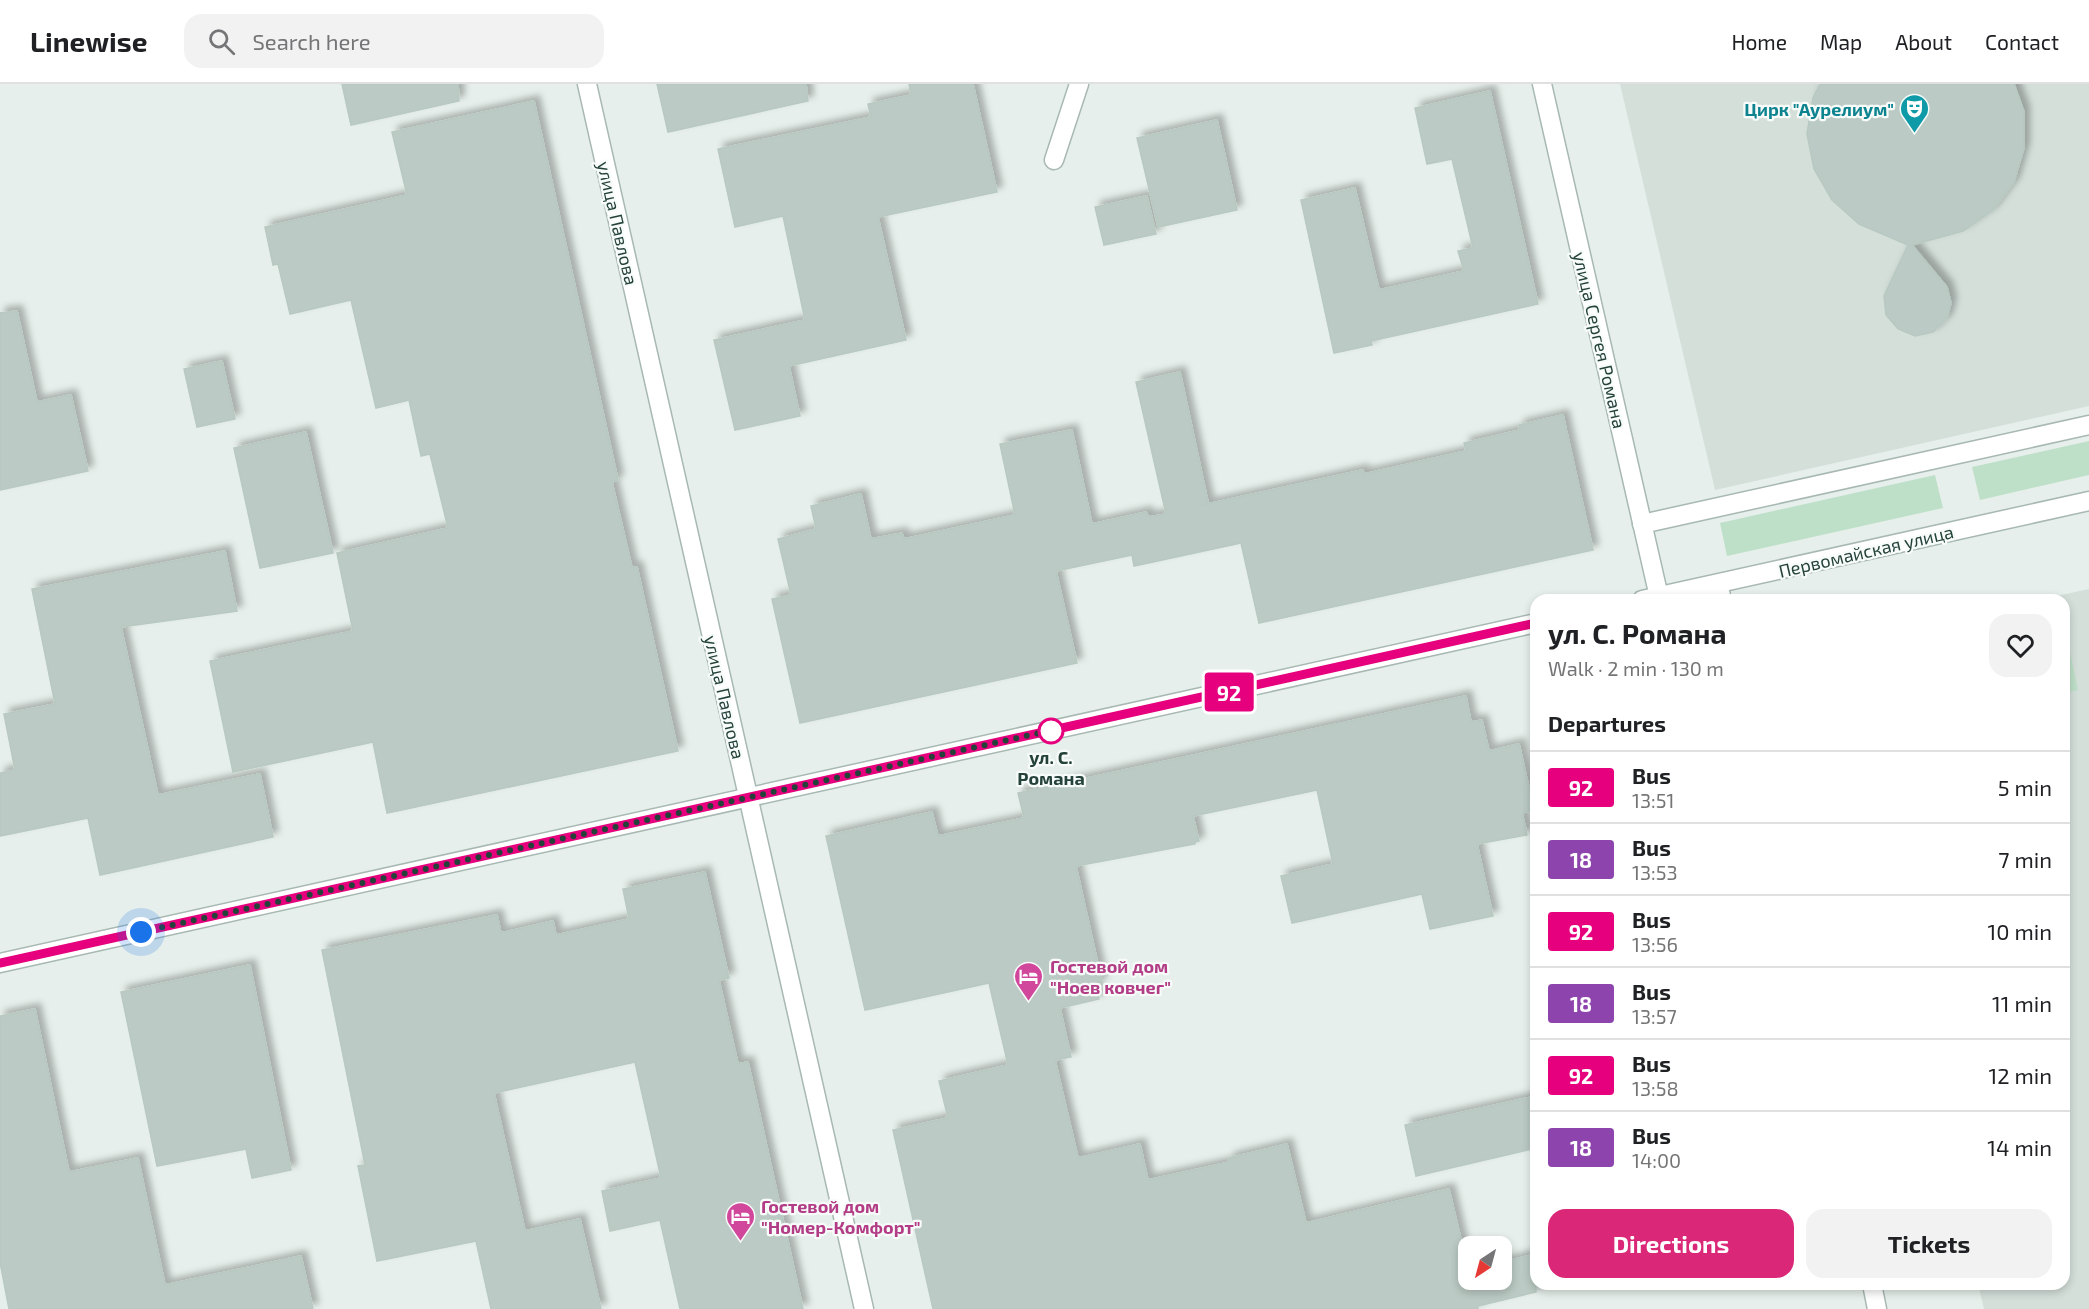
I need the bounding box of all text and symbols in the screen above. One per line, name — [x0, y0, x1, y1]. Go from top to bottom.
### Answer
search box — [184, 14, 604, 68]
text: Linewise — [30, 24, 148, 58]
icon: search — [205, 25, 238, 58]
text: Search here — [253, 28, 371, 54]
text: Home — [1731, 29, 1787, 54]
text: Map — [1820, 29, 1862, 54]
text: About — [1895, 29, 1952, 54]
text: Contact — [1985, 29, 2059, 54]
theatre icon: Цирк "Аурелиум" — [1899, 93, 1931, 135]
place label: Цирк "Аурелиум" — [1744, 98, 1894, 120]
street label: улица Павлова — [593, 159, 643, 287]
street label: улица Сергея Романа — [1569, 249, 1631, 431]
street label: Первомайская улица — [1776, 520, 1956, 582]
button: heart — [1989, 614, 2052, 677]
text: ул. С. Романа — [1548, 616, 1727, 650]
street label: улица Павлова — [700, 633, 750, 761]
text: Walk · 2 min · 130 m — [1548, 656, 1724, 680]
line badge: 92 — [1202, 672, 1256, 712]
text: 92 — [1217, 680, 1241, 705]
text: Departures — [1548, 710, 1666, 736]
marker: ул. С. Романа — [1038, 718, 1064, 744]
place label: ул. С. Романа — [1017, 746, 1085, 789]
text: Bus — [1632, 762, 1671, 788]
text: 5 min — [1998, 774, 2052, 800]
text: 92 — [1569, 775, 1593, 800]
text: 13:51 — [1632, 788, 1674, 812]
text: Bus — [1632, 834, 1671, 860]
text: 7 min — [1998, 846, 2052, 872]
text: 18 — [1570, 847, 1592, 872]
text: 13:53 — [1632, 860, 1678, 884]
text: Bus — [1632, 906, 1671, 932]
your location — [126, 917, 156, 947]
text: 10 min — [1988, 918, 2052, 944]
text: 92 — [1569, 919, 1593, 944]
text: 13:56 — [1632, 932, 1678, 956]
place label: Гостевой дом "Ноев ковчег" — [1050, 955, 1171, 998]
hotel icon: Гостевой дом "Ноев ковчег" — [1013, 960, 1045, 1002]
text: Bus — [1632, 978, 1671, 1004]
text: 11 min — [1992, 990, 2052, 1016]
text: 18 — [1570, 991, 1592, 1016]
text: 13:57 — [1632, 1004, 1677, 1028]
text: Bus — [1632, 1050, 1671, 1076]
text: 12 min — [1988, 1062, 2052, 1088]
text: 92 — [1569, 1063, 1593, 1088]
text: 13:58 — [1632, 1076, 1679, 1100]
text: Bus — [1632, 1122, 1671, 1148]
text: 14 min — [1987, 1134, 2052, 1160]
text: 18 — [1570, 1135, 1592, 1160]
text: 14:00 — [1632, 1148, 1681, 1172]
place label: Гостевой дом "Номер-Комфорт" — [761, 1195, 921, 1238]
hotel icon: Гостевой дом "Номер-Комфорт" — [724, 1200, 756, 1242]
button: Directions — [1548, 1209, 1794, 1278]
button: Tickets — [1806, 1209, 2052, 1278]
north arrow — [1458, 1236, 1512, 1290]
map controls — [1458, 1236, 1512, 1290]

